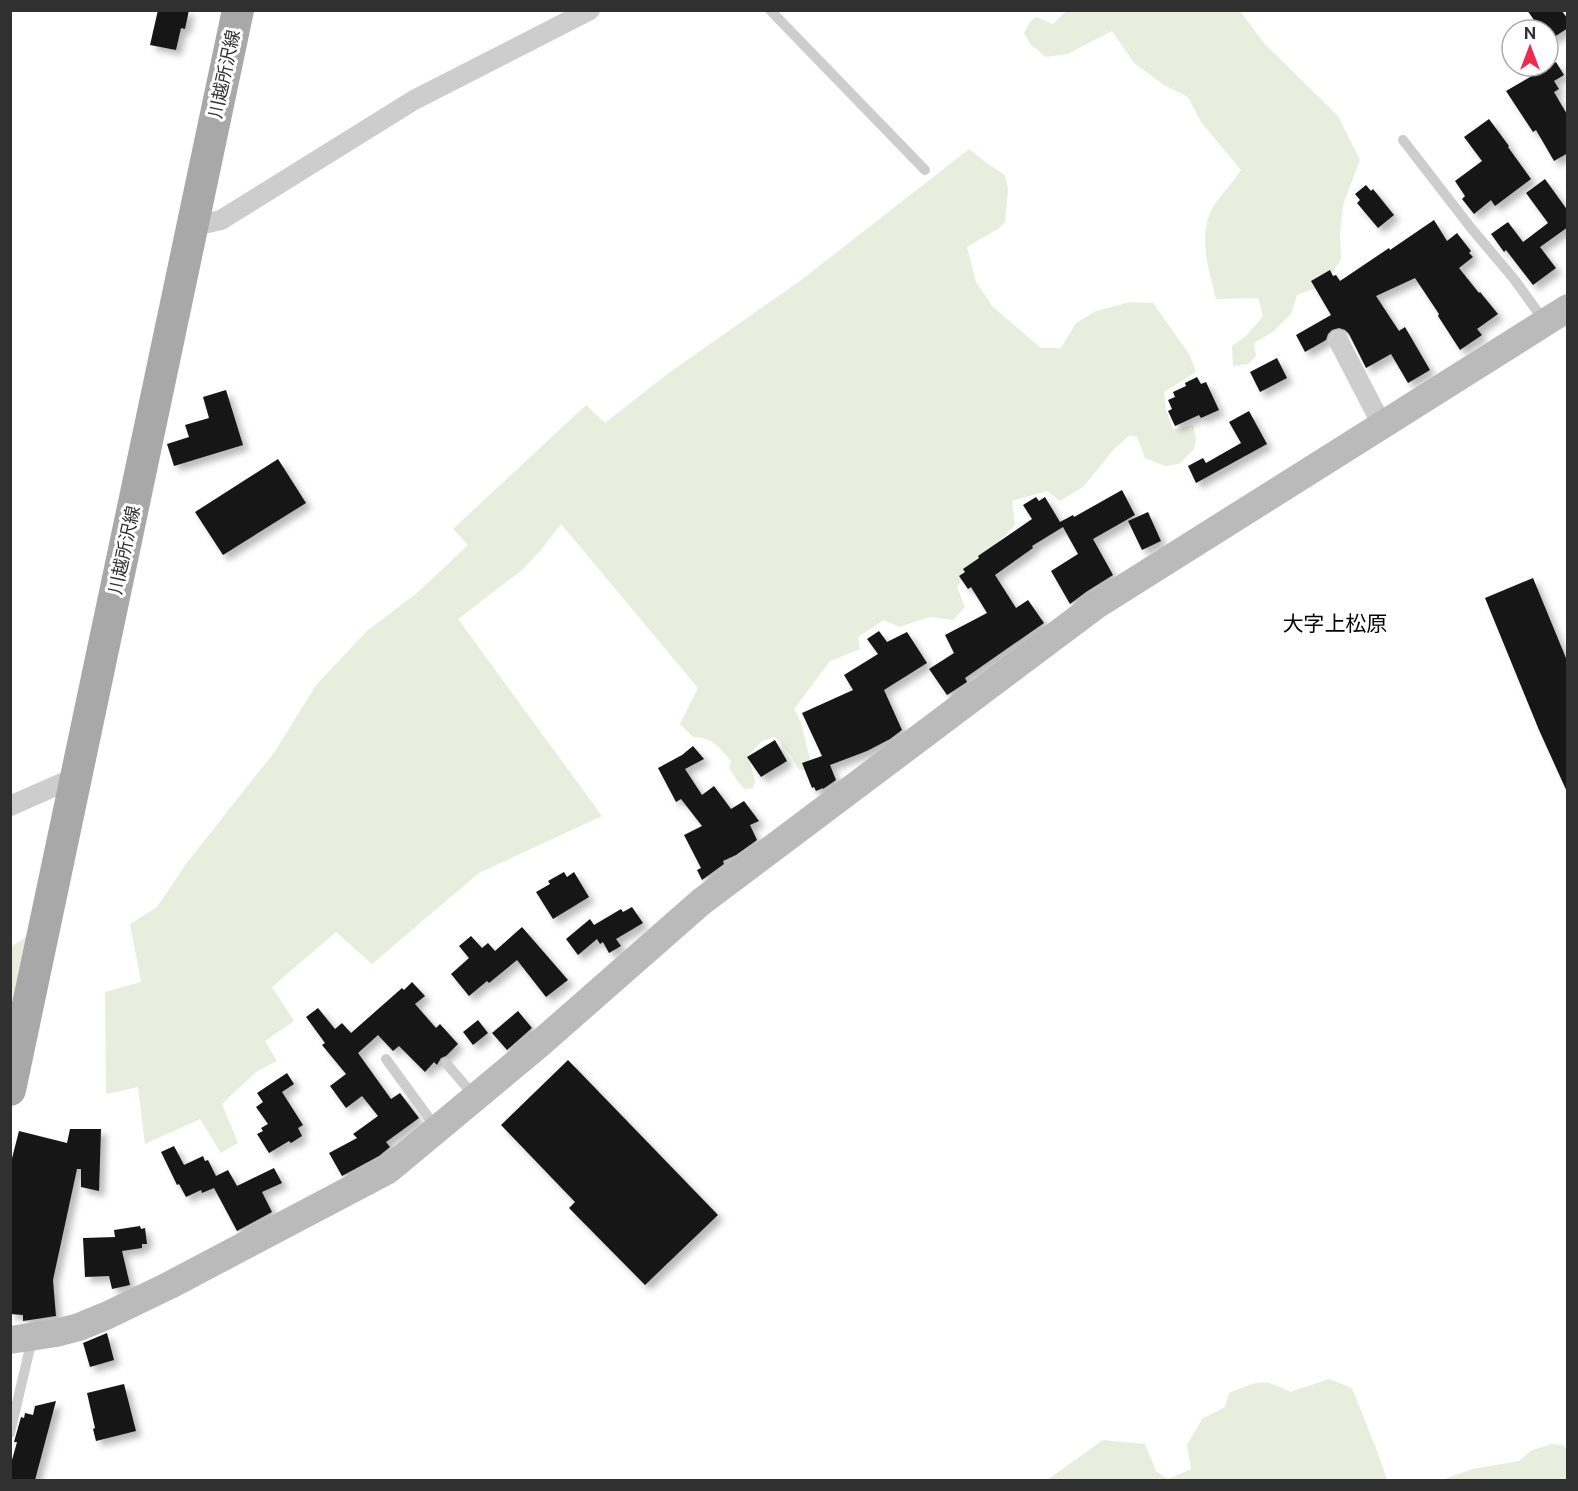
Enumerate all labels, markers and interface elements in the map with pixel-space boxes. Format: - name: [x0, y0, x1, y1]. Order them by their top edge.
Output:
- north arrow: [1500, 18, 1560, 78]
- text: N: [1524, 24, 1536, 43]
- street label: 川越所沢線: [204, 28, 244, 120]
- street label: 川越所沢線: [104, 504, 144, 596]
- district label: 大字上松原: [1283, 611, 1388, 636]

